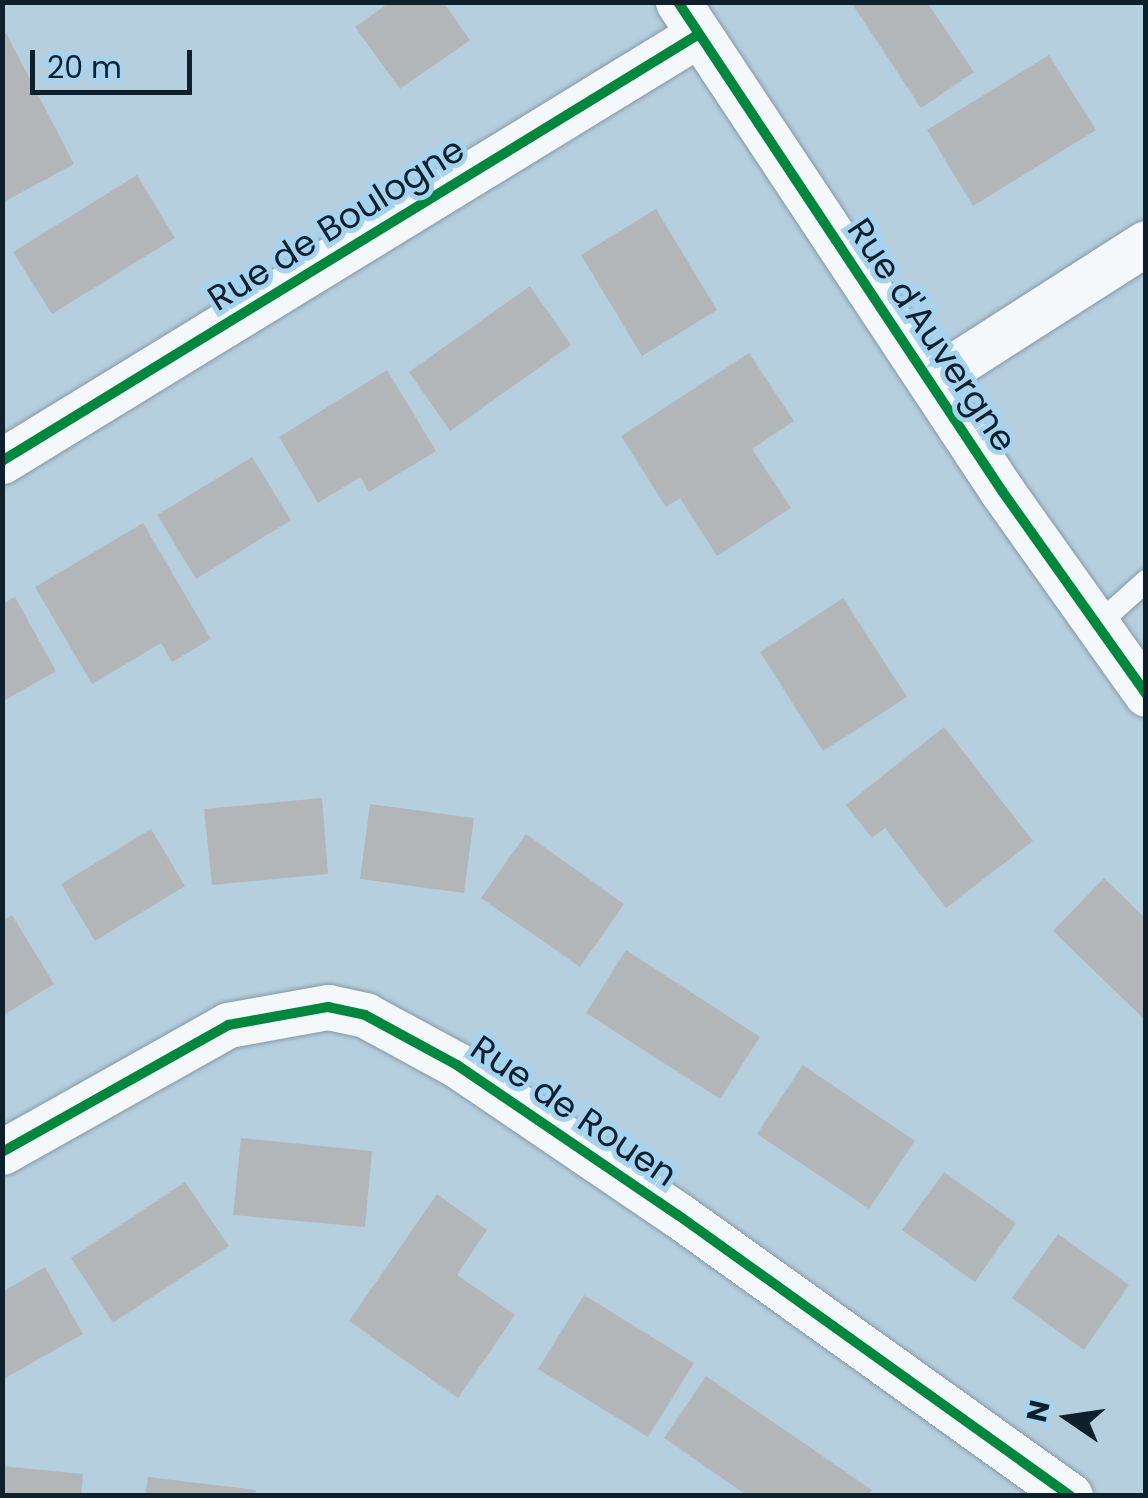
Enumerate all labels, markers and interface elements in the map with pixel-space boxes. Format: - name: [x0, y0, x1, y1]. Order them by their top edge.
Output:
- scale bar: [35, 30, 198, 92]
- text: 20 m: [47, 46, 122, 89]
- street label: Rue de Boulogne: [200, 128, 472, 320]
- street label: Rue d'Auvergne: [839, 210, 1025, 460]
- street label: Rue de Rouen: [463, 1027, 685, 1195]
- north arrow: [1018, 1368, 1118, 1468]
- text: N: [1017, 1396, 1060, 1426]

